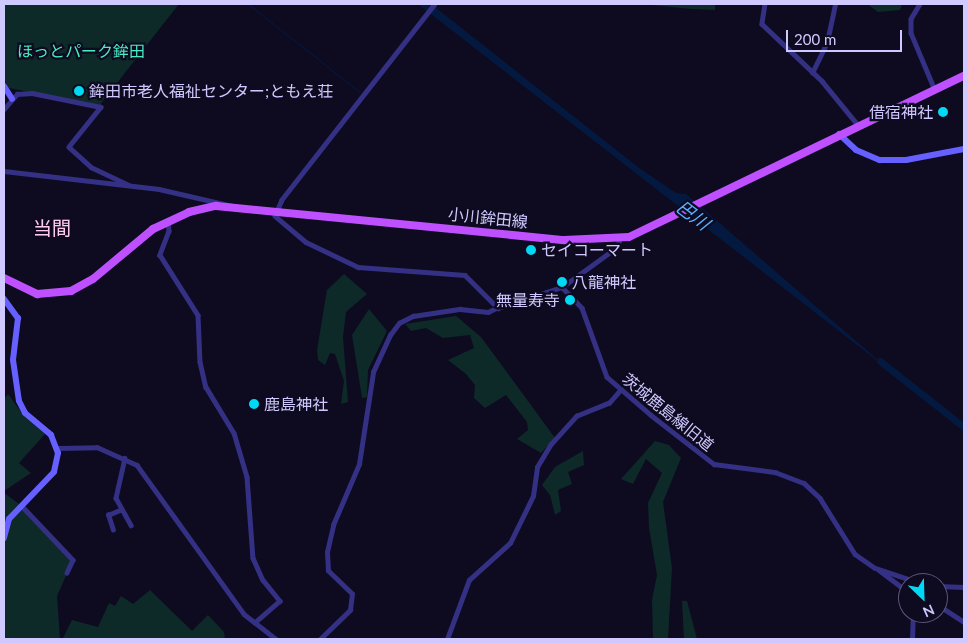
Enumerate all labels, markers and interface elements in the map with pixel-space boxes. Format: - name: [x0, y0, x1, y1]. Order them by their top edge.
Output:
- scale bar: [788, 20, 904, 52]
- text: 200 m: [794, 30, 836, 48]
- park label: ほっとパーク鉾田: [17, 41, 145, 61]
- place label: 鉾田市老人福祉センター;ともえ荘: [89, 81, 333, 101]
- marker: 鉾田市老人福祉センター;ともえ荘: [73, 85, 85, 97]
- place label: 借宿神社: [869, 102, 933, 122]
- marker: 借宿神社: [937, 106, 949, 118]
- water label: 巴川: [672, 196, 714, 234]
- street label: 小川鉾田線: [447, 204, 529, 232]
- district label: 当間: [33, 217, 71, 239]
- place label: セイコーマート: [541, 240, 653, 260]
- marker: セイコーマート: [525, 244, 537, 256]
- place label: 八龍神社: [572, 272, 636, 292]
- marker: 八龍神社: [556, 276, 568, 288]
- place label: 無量寿寺: [496, 290, 560, 310]
- marker: 無量寿寺: [564, 294, 576, 306]
- street label: 茨城鹿島線旧道: [618, 369, 718, 455]
- place label: 鹿島神社: [264, 394, 328, 414]
- marker: 鹿島神社: [248, 398, 260, 410]
- north arrow: [898, 573, 948, 623]
- text: N: [921, 601, 937, 621]

